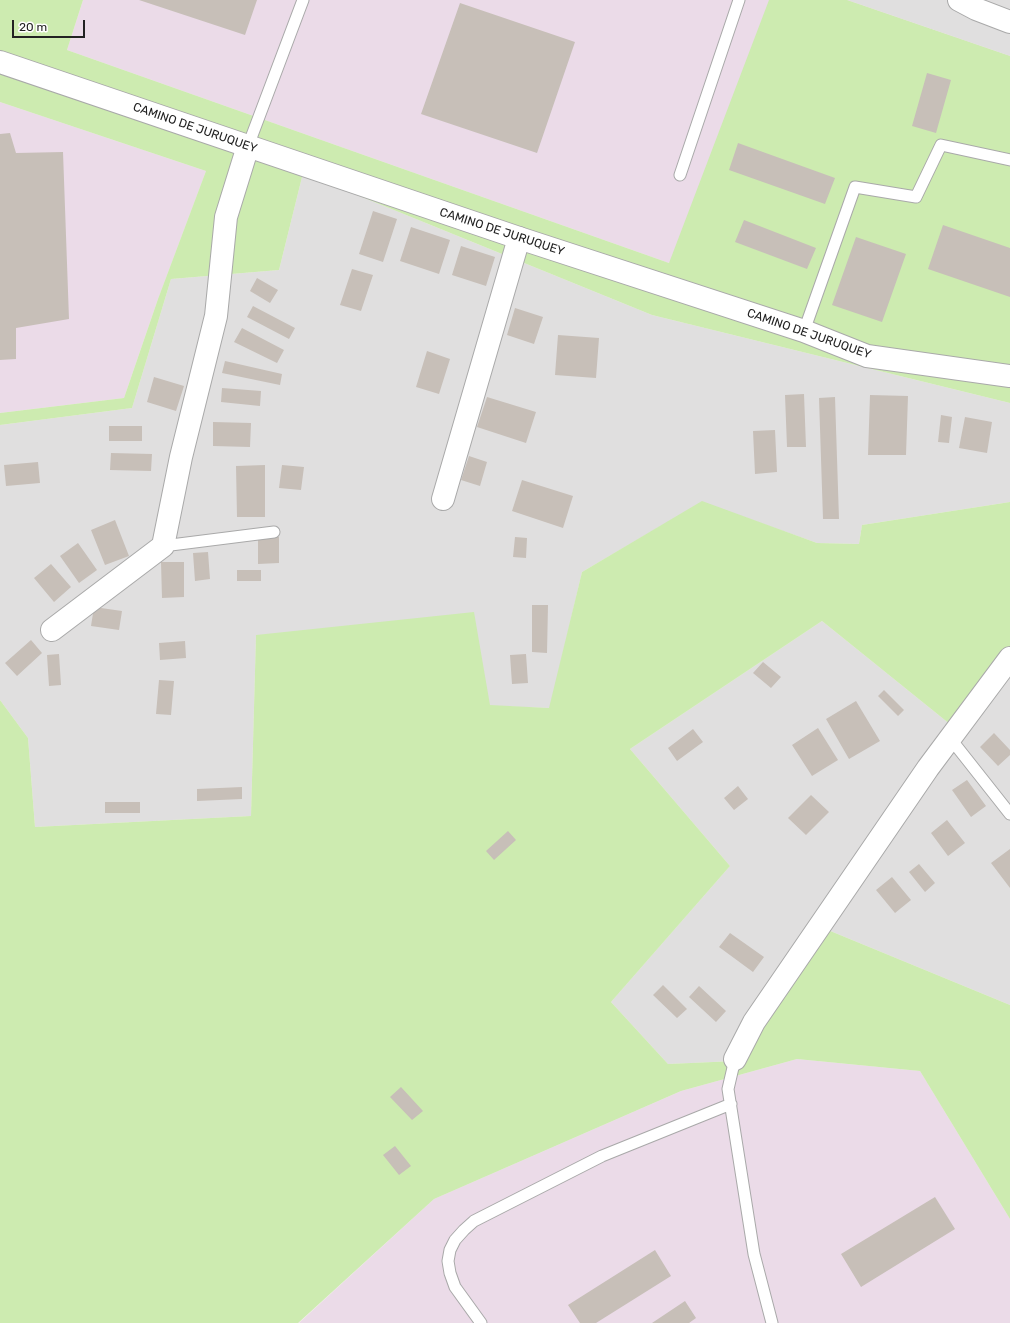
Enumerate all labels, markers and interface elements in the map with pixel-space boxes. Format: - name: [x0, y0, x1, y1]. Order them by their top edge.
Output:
- scale bar: [14, 12, 87, 38]
- text: 20 m: [19, 20, 47, 34]
- street label: CAMINO DE JURUQUEY: [131, 100, 259, 156]
- street label: CAMINO DE JURUQUEY: [438, 205, 566, 259]
- street label: CAMINO DE JURUQUEY: [745, 306, 873, 362]

